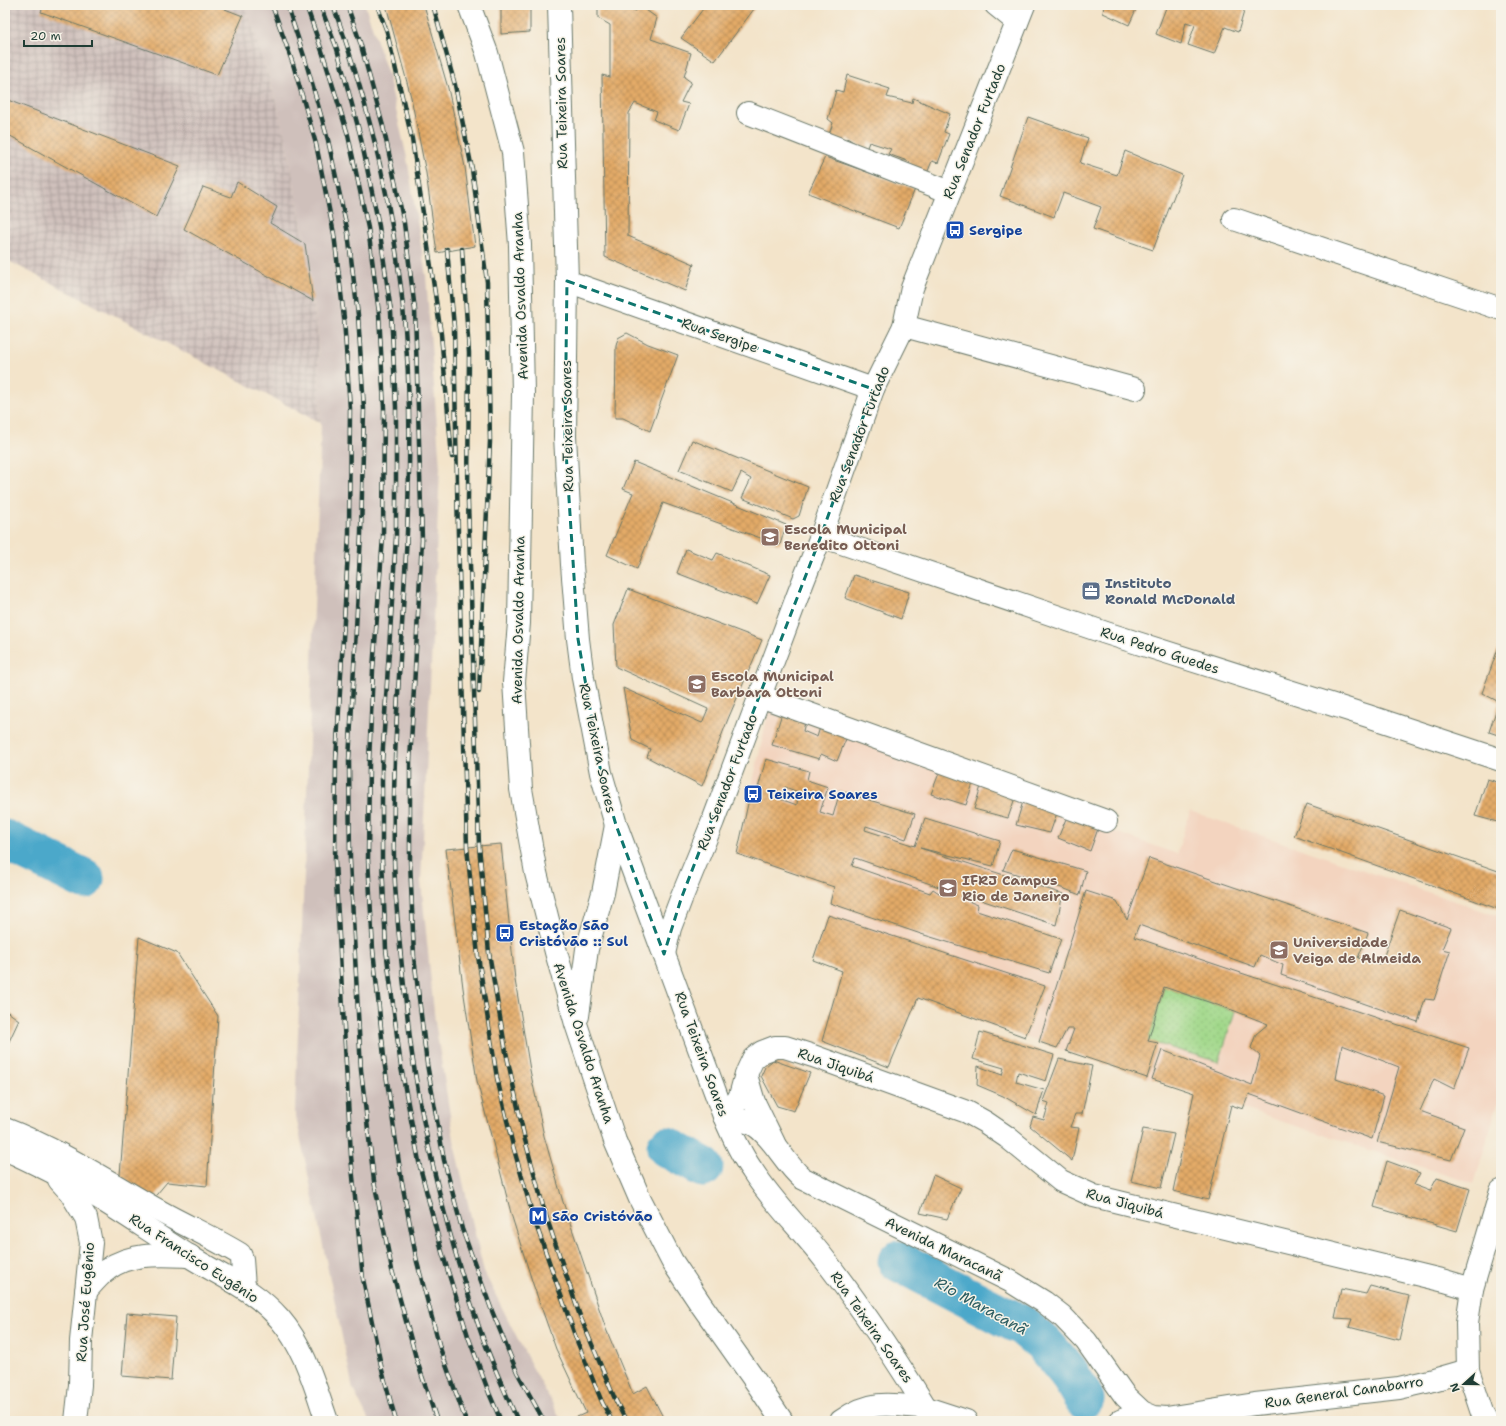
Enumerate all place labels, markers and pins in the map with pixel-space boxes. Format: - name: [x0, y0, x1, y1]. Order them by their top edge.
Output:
- bus stop icon: Sergipe: [944, 219, 966, 241]
- place label: Sergipe: [969, 221, 1023, 239]
- place label: Escola Municipal Benedito Ottoni: [784, 520, 907, 554]
- school or university icon: Escola Municipal Benedito Ottoni: [759, 526, 781, 548]
- place label: Instituto Ronald McDonald: [1105, 574, 1236, 608]
- office icon: Instituto Ronald McDonald: [1080, 580, 1102, 602]
- place label: Escola Municipal Barbara Ottoni: [711, 667, 834, 701]
- school or university icon: Escola Municipal Barbara Ottoni: [686, 673, 708, 695]
- bus stop icon: Teixeira Soares: [742, 783, 764, 805]
- place label: Teixeira Soares: [767, 785, 878, 803]
- place label: IFRJ Campus Rio de Janeiro: [962, 871, 1070, 905]
- school or university icon: IFRJ Campus Rio de Janeiro: [937, 877, 959, 899]
- place label: Estação São Cristóvão :: Sul: [519, 916, 628, 950]
- bus stop icon: Estação São Cristóvão :: Sul: [494, 922, 516, 944]
- place label: Universidade Veiga de Almeida: [1293, 933, 1421, 967]
- school or university icon: Universidade Veiga de Almeida: [1268, 939, 1290, 961]
- metro station icon: São Cristóvão: [527, 1205, 549, 1227]
- place label: São Cristóvão: [552, 1207, 653, 1225]

